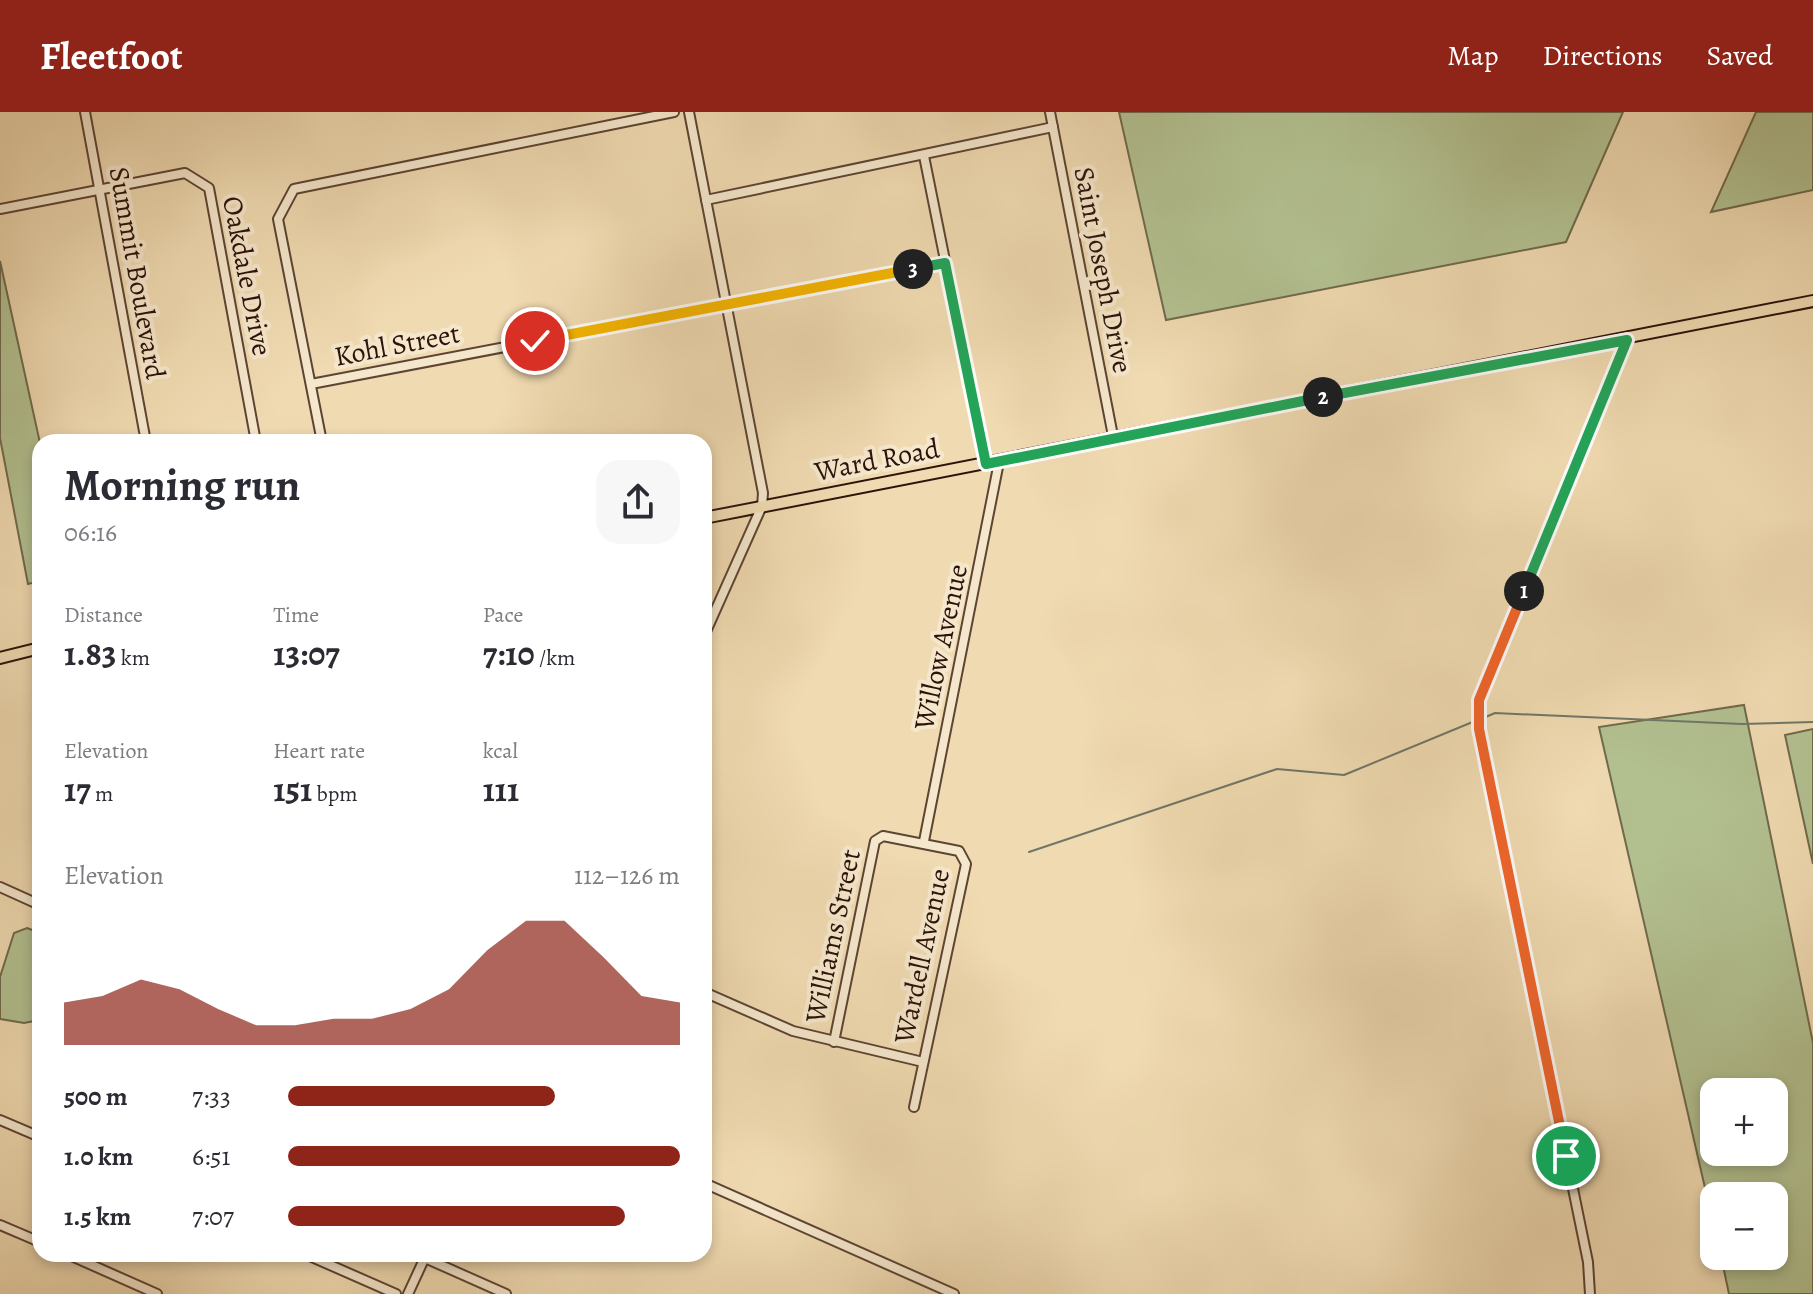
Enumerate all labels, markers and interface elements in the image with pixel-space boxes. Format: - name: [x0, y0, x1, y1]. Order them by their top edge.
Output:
- text: Fleetfoot: [40, 30, 183, 82]
- text: Map: [1447, 37, 1498, 75]
- text: Directions: [1542, 37, 1663, 75]
- text: Saved: [1707, 37, 1773, 75]
- street label: Summit Boulevard: [100, 164, 175, 383]
- street label: Saint Joseph Drive: [1064, 164, 1142, 376]
- street label: Oakdale Drive: [213, 193, 281, 359]
- pin: 3: [893, 249, 933, 289]
- text: 3: [908, 254, 918, 284]
- pin: [501, 307, 569, 375]
- street label: Kohl Street: [331, 314, 463, 376]
- icon: check: [513, 319, 557, 363]
- pin: 2: [1303, 377, 1343, 417]
- text: 2: [1318, 382, 1328, 412]
- street label: Ward Road: [810, 429, 944, 491]
- text: Morning run: [64, 455, 300, 515]
- button: share: [596, 460, 680, 544]
- text: 06:16: [64, 515, 117, 550]
- street label: Willow Avenue: [905, 561, 977, 734]
- pin: 1: [1504, 571, 1544, 611]
- text: 1: [1520, 576, 1528, 606]
- text: Distance: [64, 600, 143, 630]
- text: Time: [273, 600, 319, 630]
- text: Pace: [483, 600, 523, 630]
- text: 1.83: [64, 630, 116, 677]
- text: 13:07: [273, 630, 340, 677]
- text: 7:10: [483, 630, 535, 677]
- text: km: [116, 643, 150, 673]
- text: /km: [535, 643, 575, 673]
- text: Elevation: [64, 736, 148, 766]
- text: Heart rate: [273, 736, 365, 766]
- text: kcal: [483, 736, 518, 766]
- text: 17: [64, 766, 91, 813]
- text: 151: [273, 766, 312, 813]
- text: 111: [483, 766, 519, 813]
- text: m: [91, 779, 113, 809]
- text: bpm: [312, 779, 358, 809]
- street label: Williams Street: [796, 846, 870, 1027]
- text: Elevation: [64, 858, 164, 893]
- text: 112–126 m: [574, 858, 680, 893]
- street label: Wardell Avenue: [885, 865, 959, 1048]
- map controls: [1700, 1078, 1788, 1270]
- button: +: [1700, 1078, 1788, 1166]
- text: 500 m: [64, 1079, 128, 1114]
- text: 7:33: [192, 1079, 231, 1114]
- pin: [1532, 1122, 1600, 1190]
- icon: arrive: [1544, 1134, 1588, 1178]
- text: 1.0 km: [64, 1139, 133, 1174]
- text: 6:51: [192, 1139, 230, 1174]
- button: −: [1700, 1182, 1788, 1270]
- text: 1.5 km: [64, 1199, 131, 1234]
- text: 7:07: [192, 1199, 234, 1234]

